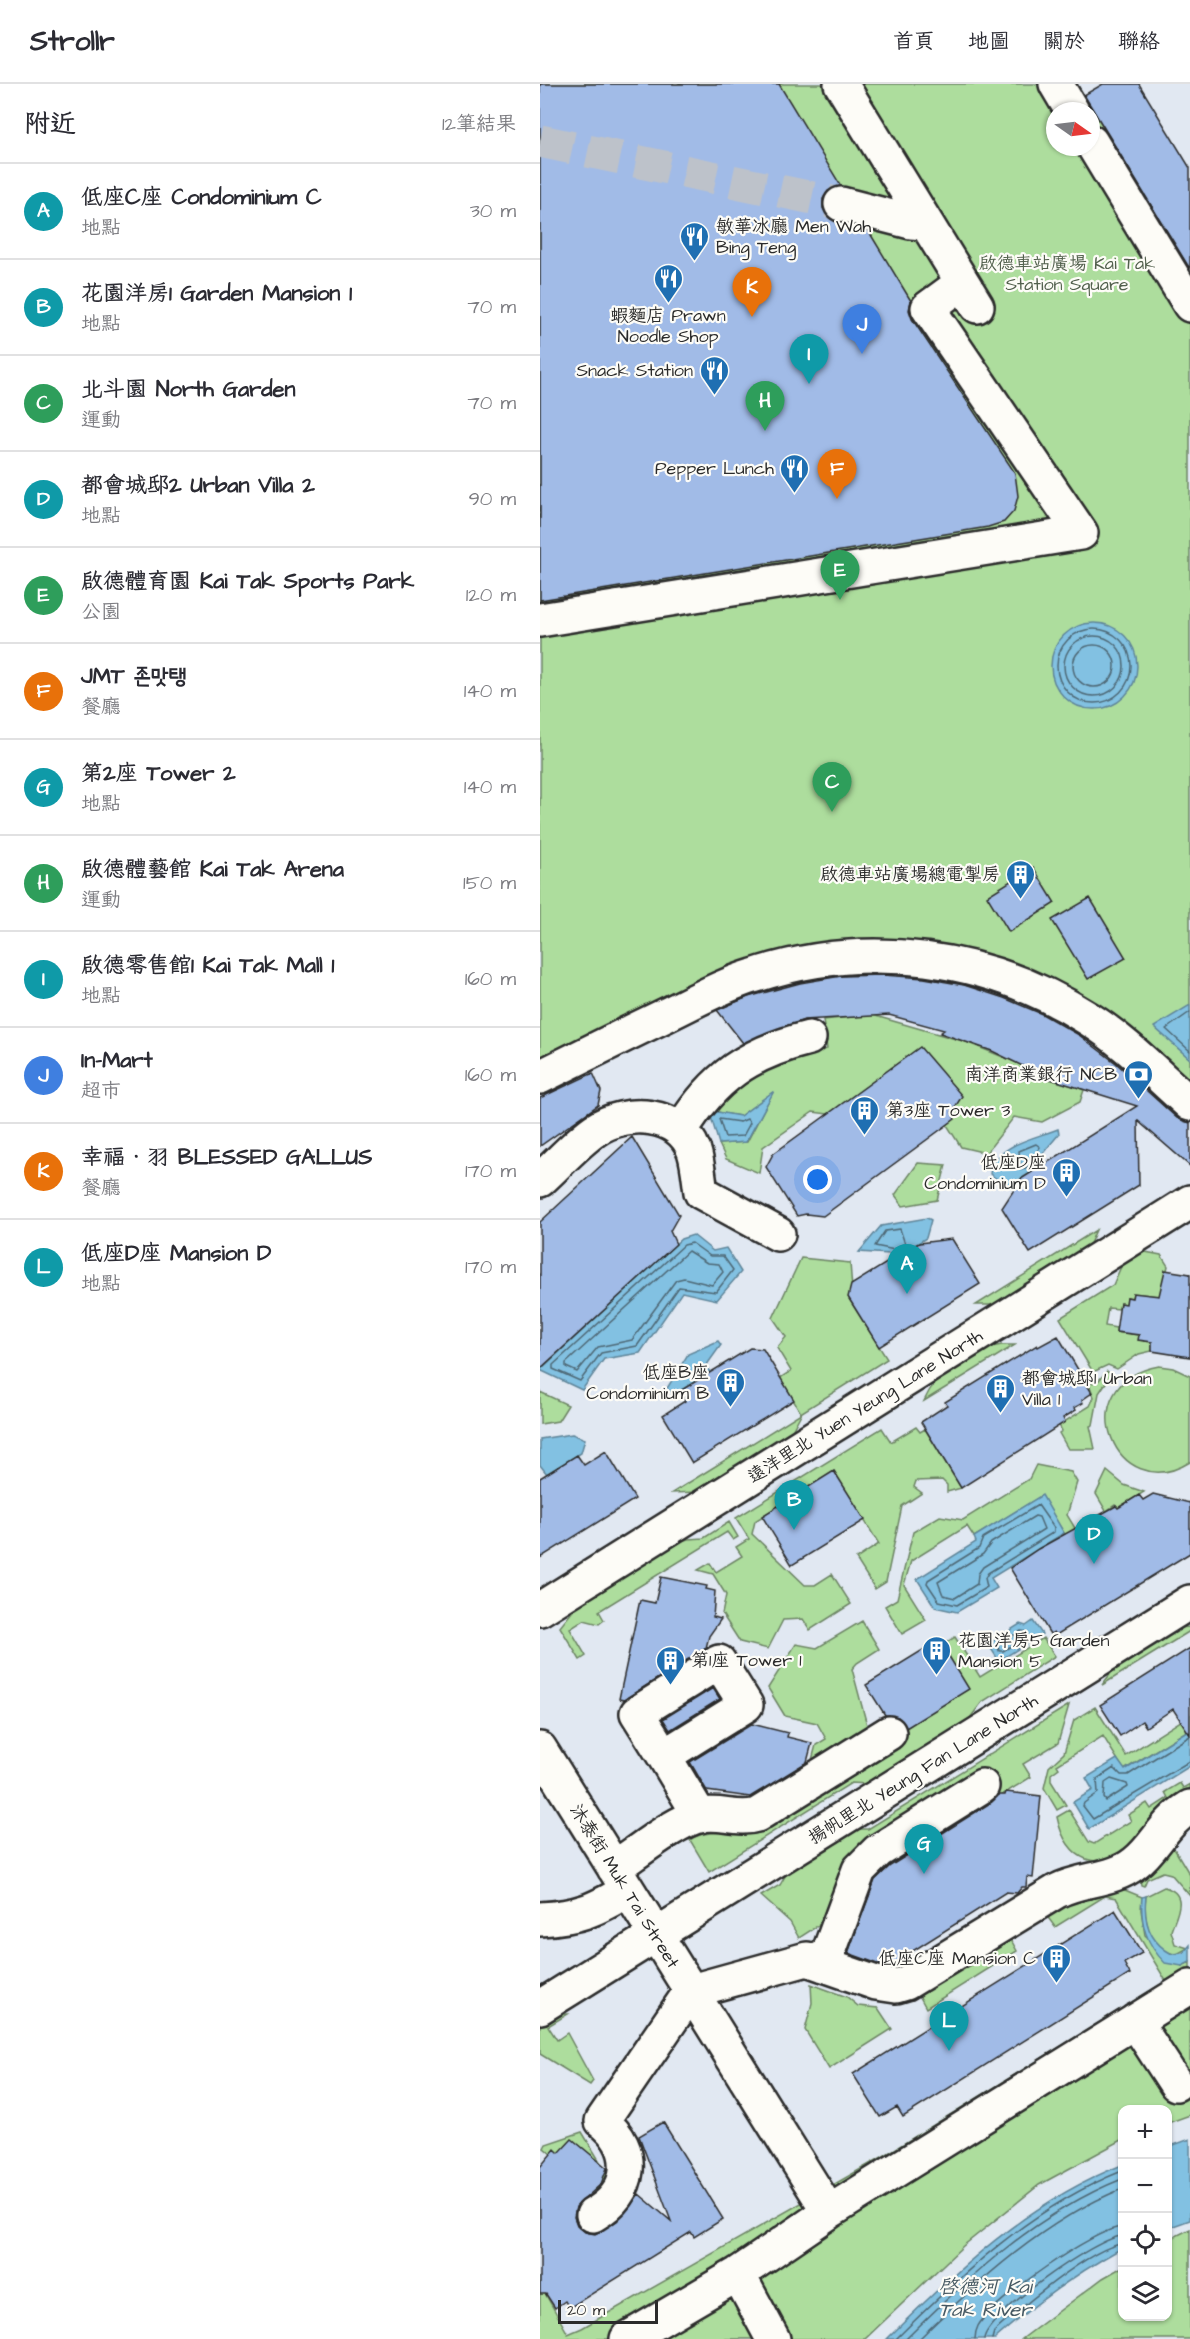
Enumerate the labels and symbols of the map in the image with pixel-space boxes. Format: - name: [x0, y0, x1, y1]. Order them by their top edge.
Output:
- north arrow: [1046, 102, 1100, 156]
- place label: 敏華冰廳 Men Wah Bing Teng: [716, 214, 871, 261]
- restaurant icon: 敏華冰廳 Men Wah Bing Teng: [679, 220, 711, 262]
- park label: 啟德車站廣場 Kai Tak Station Square: [979, 251, 1155, 297]
- restaurant icon: 蝦麵店 Prawn Noodle Shop: [652, 262, 684, 304]
- pin: K: [732, 268, 772, 317]
- place label: 蝦麵店 Prawn Noodle Shop: [610, 303, 726, 349]
- pin: J: [842, 304, 882, 354]
- pin: I: [790, 334, 828, 384]
- restaurant icon: Snack Station: [698, 354, 730, 396]
- place label: Snack Station: [576, 358, 693, 383]
- pin: H: [746, 382, 784, 431]
- pin: F: [818, 450, 856, 499]
- restaurant icon: Pepper Lunch: [779, 452, 811, 494]
- place label: Pepper Lunch: [655, 456, 774, 481]
- pin: E: [820, 550, 860, 600]
- pin: C: [812, 762, 852, 812]
- building icon: 啟德車站廣場總電掣房: [1005, 858, 1037, 900]
- place label: 啟德車站廣場總電掣房: [820, 862, 1000, 887]
- bank icon: 南洋商業銀行 NCB: [1122, 1058, 1154, 1100]
- place label: 南洋商業銀行 NCB: [965, 1062, 1117, 1087]
- building icon: 第3座 Tower 3: [849, 1094, 881, 1136]
- place label: 第3座 Tower 3: [886, 1098, 1010, 1123]
- place label: 低座D座 Condominium D: [924, 1150, 1046, 1196]
- building icon: 低座D座 Condominium D: [1051, 1156, 1083, 1198]
- your location: [803, 1165, 832, 1194]
- pin: A: [888, 1244, 926, 1294]
- street label: 遠洋里北 Yuen Yeung Lane North: [743, 1323, 988, 1490]
- place label: 低座B座 Condominium B: [586, 1360, 709, 1406]
- building icon: 低座B座 Condominium B: [714, 1366, 746, 1408]
- place label: 都會城邸1 Urban Villa 1: [1021, 1366, 1152, 1412]
- building icon: 都會城邸1 Urban Villa 1: [985, 1372, 1017, 1414]
- pin: B: [774, 1480, 814, 1530]
- pin: D: [1074, 1514, 1114, 1564]
- place label: 花園洋房5 Garden Mansion 5: [958, 1628, 1109, 1674]
- building icon: 花園洋房5 Garden Mansion 5: [921, 1634, 953, 1676]
- building icon: 第1座 Tower 1: [654, 1644, 686, 1686]
- place label: 第1座 Tower 1: [691, 1648, 802, 1673]
- street label: 揚帆里北 Yeung Fan Lane North: [804, 1688, 1043, 1851]
- street label: 沐泰街 Muk Tai Street: [564, 1799, 686, 1974]
- pin: G: [904, 1824, 944, 1874]
- building icon: 低座C座 Mansion C: [1041, 1942, 1073, 1984]
- place label: 低座C座 Mansion C: [878, 1946, 1036, 1971]
- pin: L: [930, 2002, 968, 2051]
- water label: 啓德河 Kai Tak River: [938, 2273, 1035, 2324]
- scale bar: [558, 2297, 658, 2324]

